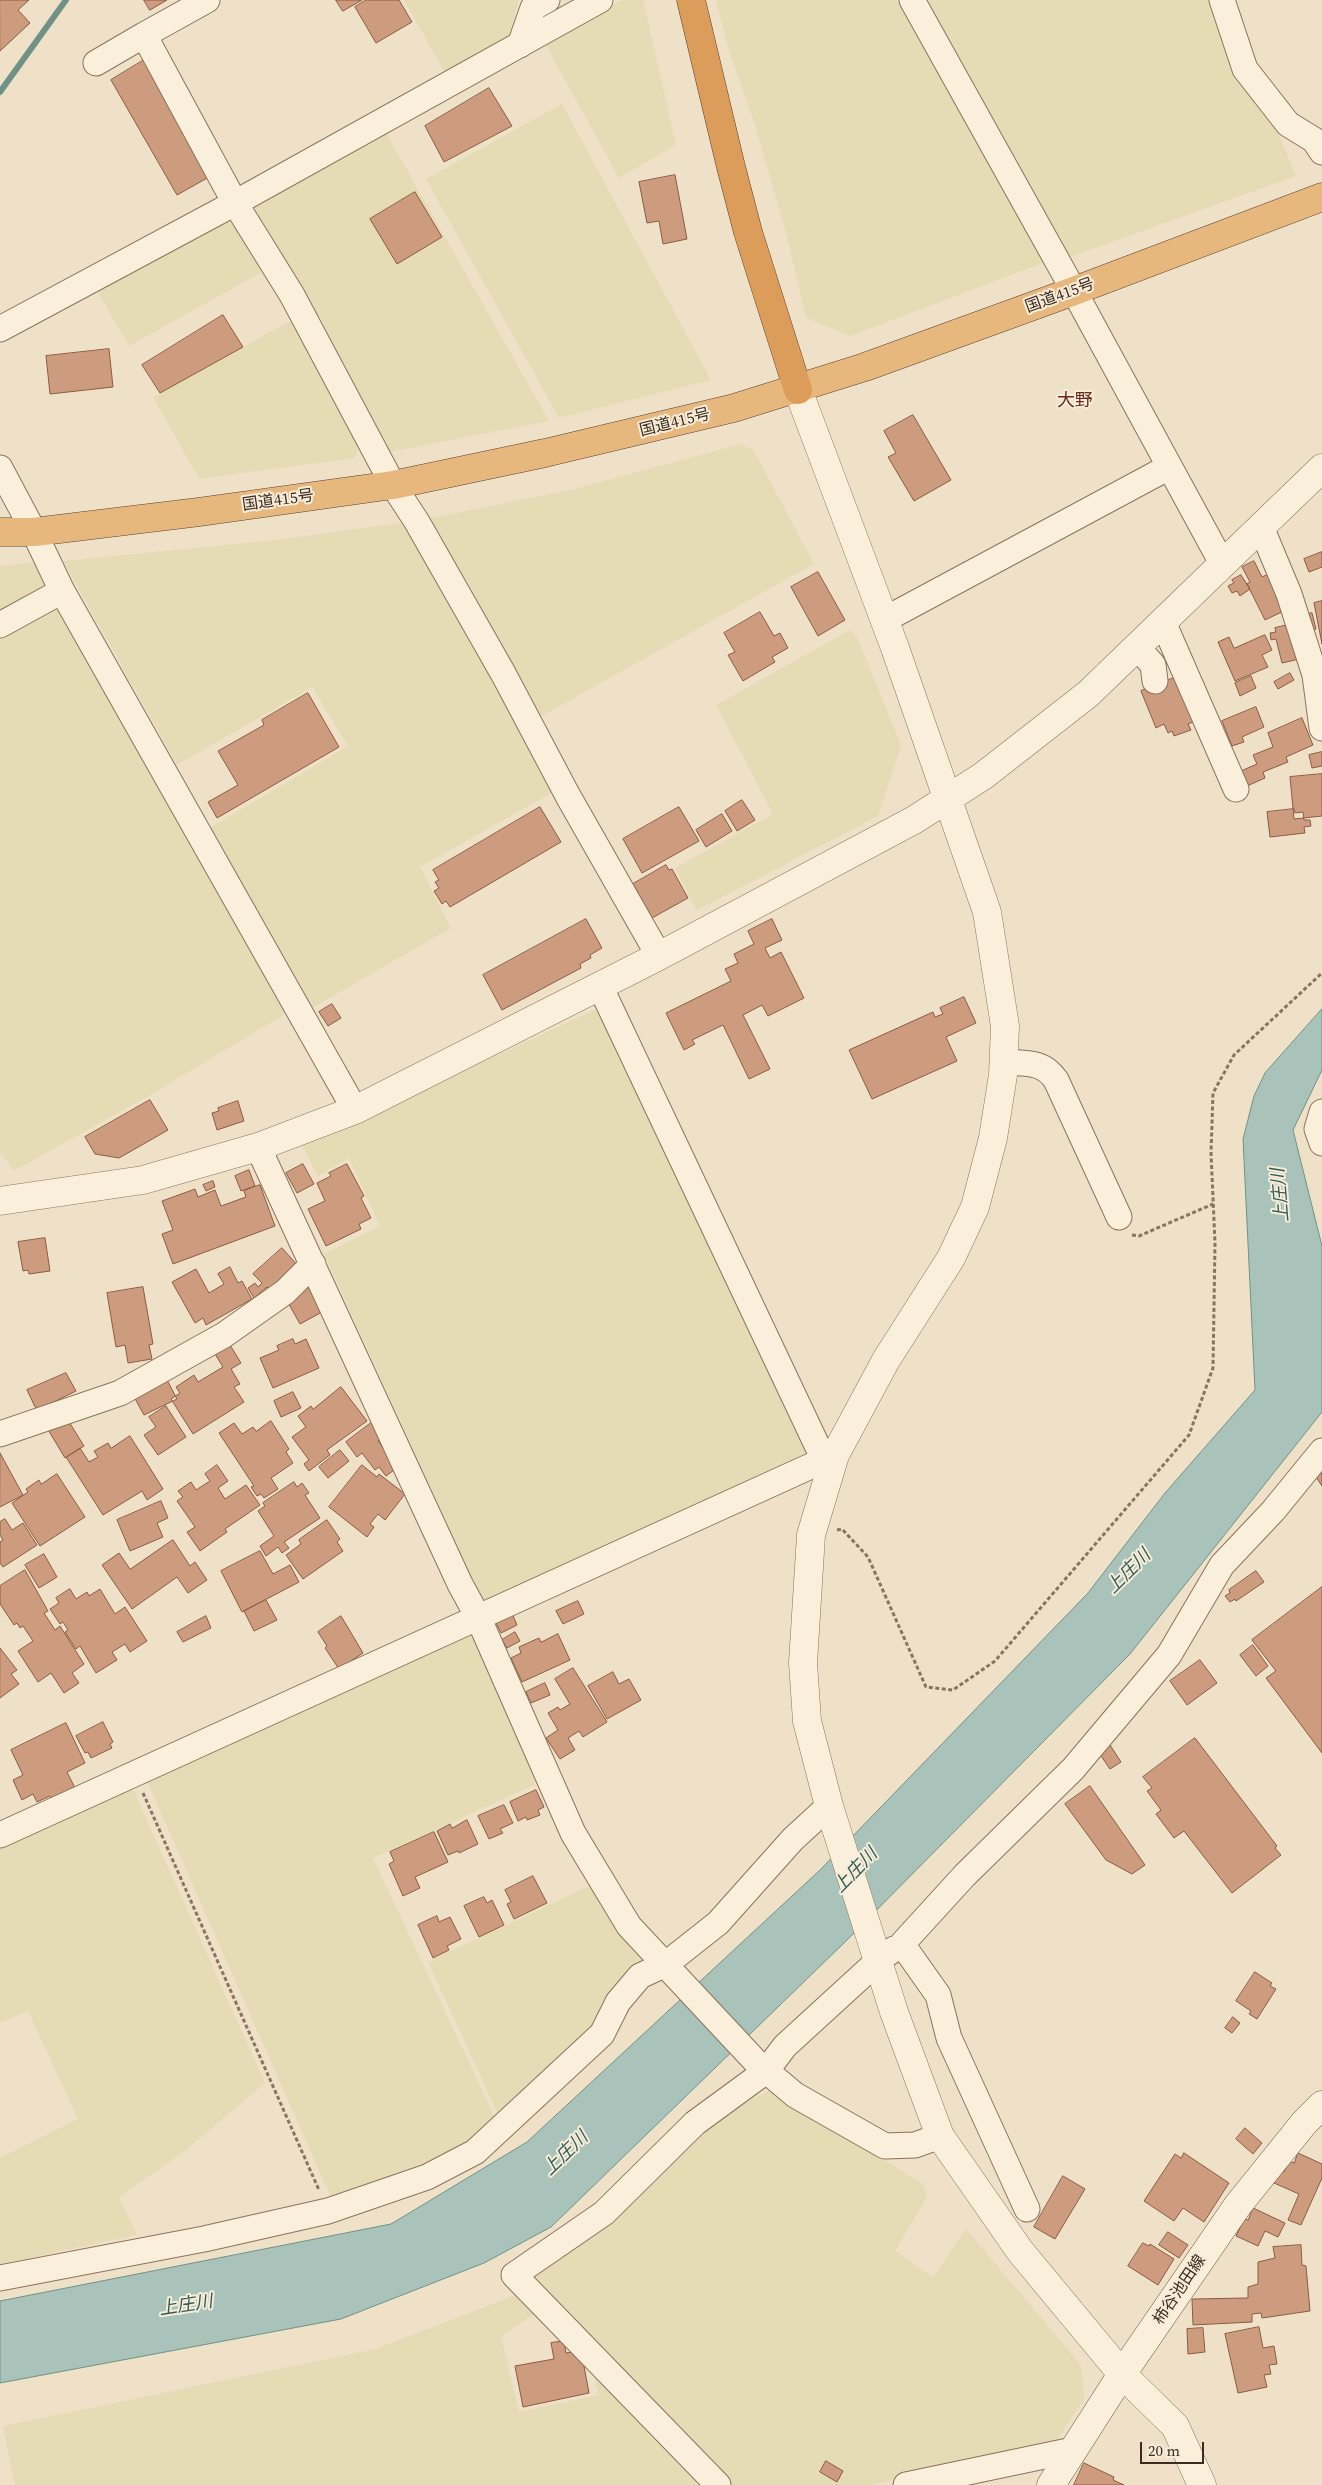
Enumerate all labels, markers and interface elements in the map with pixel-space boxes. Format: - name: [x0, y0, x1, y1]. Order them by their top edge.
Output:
- street label: 国道415号: [1023, 275, 1097, 317]
- district label: 大野: [1057, 390, 1093, 412]
- street label: 国道415号: [638, 405, 712, 441]
- street label: 国道415号: [241, 486, 315, 516]
- water label: 上庄川: [1268, 1167, 1294, 1223]
- water label: 上庄川: [1102, 1545, 1156, 1599]
- water label: 上庄川: [829, 1844, 883, 1898]
- water label: 上庄川: [539, 2127, 593, 2181]
- street label: 柿谷池田線: [1150, 2251, 1210, 2329]
- water label: 上庄川: [158, 2291, 214, 2321]
- scale bar: [1142, 2432, 1206, 2464]
- text: 20 m: [1148, 2440, 1180, 2461]

